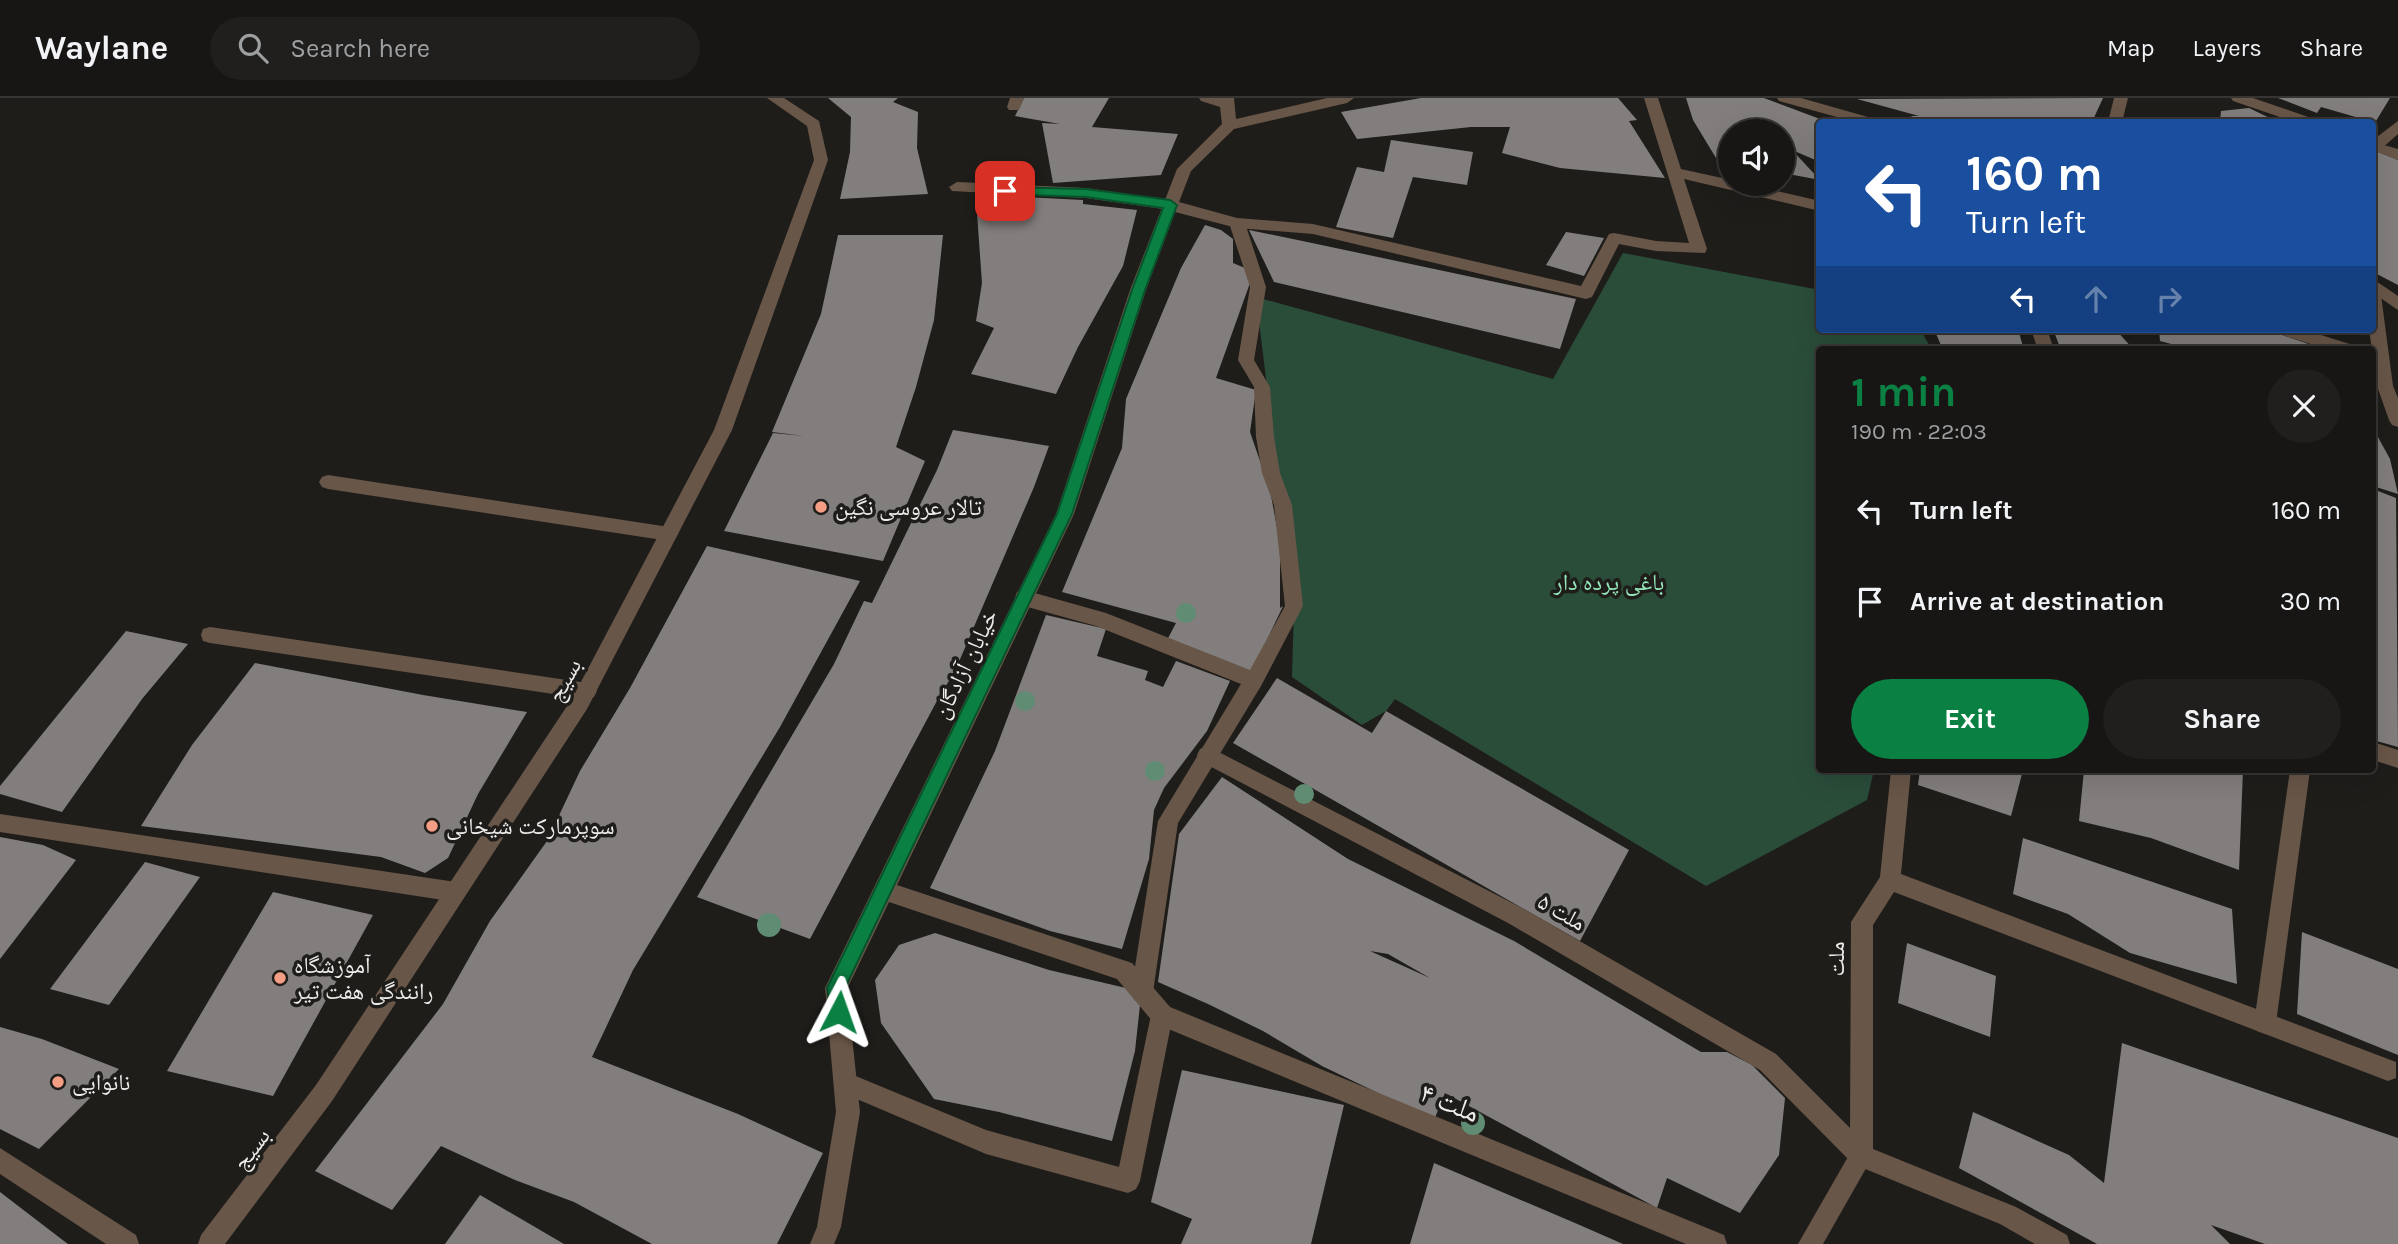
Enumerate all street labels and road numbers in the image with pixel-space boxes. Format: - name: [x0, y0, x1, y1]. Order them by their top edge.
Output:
- street label: خیابان آزادگان: [927, 605, 1003, 723]
- street label: بسیج: [542, 654, 588, 707]
- street label: ملت ۵: [1533, 888, 1590, 937]
- street label: ملت: [1823, 942, 1850, 976]
- street label: ملت ۴: [1415, 1076, 1485, 1129]
- street label: بسیج: [227, 1123, 277, 1176]

